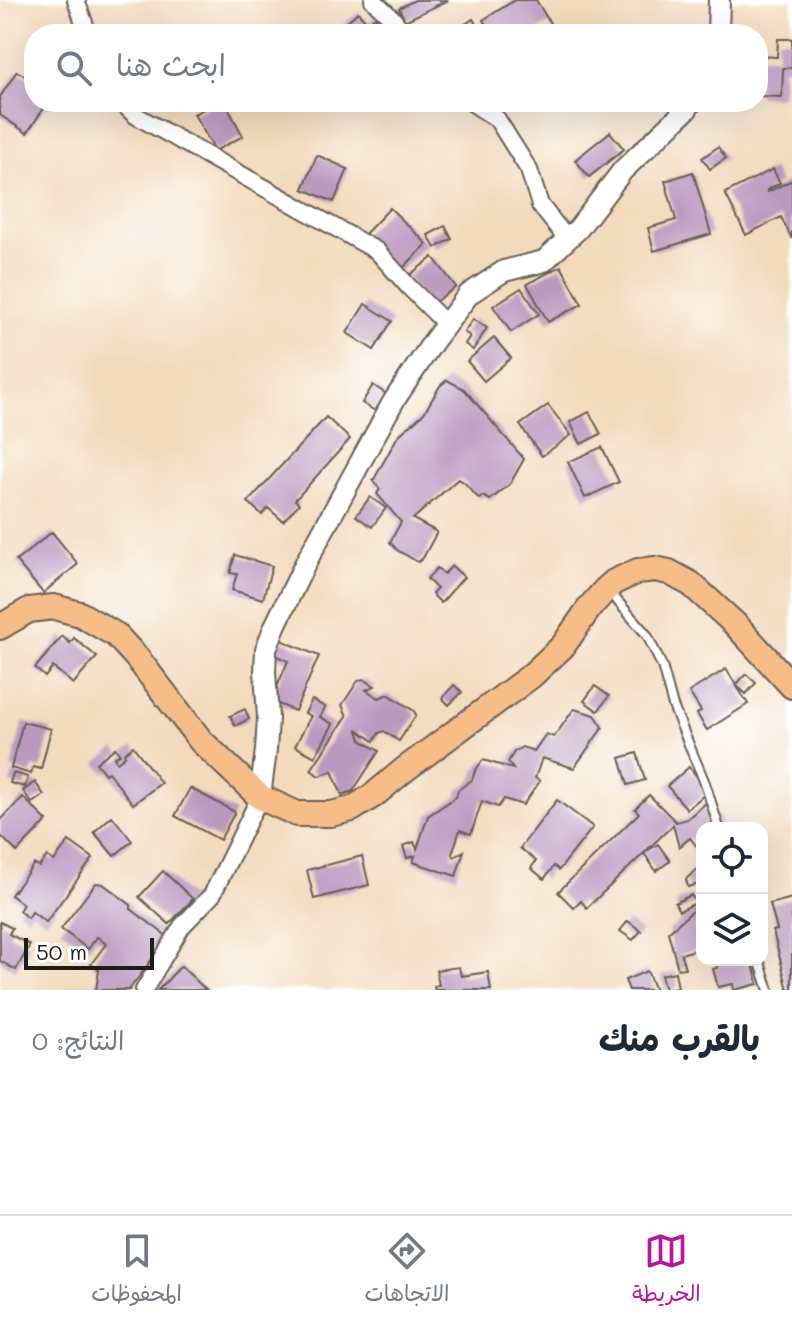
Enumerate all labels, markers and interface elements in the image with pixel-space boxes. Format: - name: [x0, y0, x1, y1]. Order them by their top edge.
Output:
- search box: [24, 24, 768, 112]
- text: ابحث هنا: [116, 44, 226, 84]
- icon: search: [52, 46, 96, 90]
- map controls: [696, 822, 768, 966]
- button: locate: [696, 822, 768, 894]
- button: layers: [696, 894, 768, 966]
- scale bar: [24, 934, 154, 970]
- text: 50 m: [36, 937, 87, 966]
- text: بالقرب منك: [599, 1015, 760, 1060]
- text: النتائج: 0: [32, 1023, 124, 1057]
- tab: المحفوظات: [91, 1229, 182, 1313]
- tab: الاتجاهات: [365, 1229, 449, 1313]
- tab: الخريطة: [632, 1229, 701, 1313]

